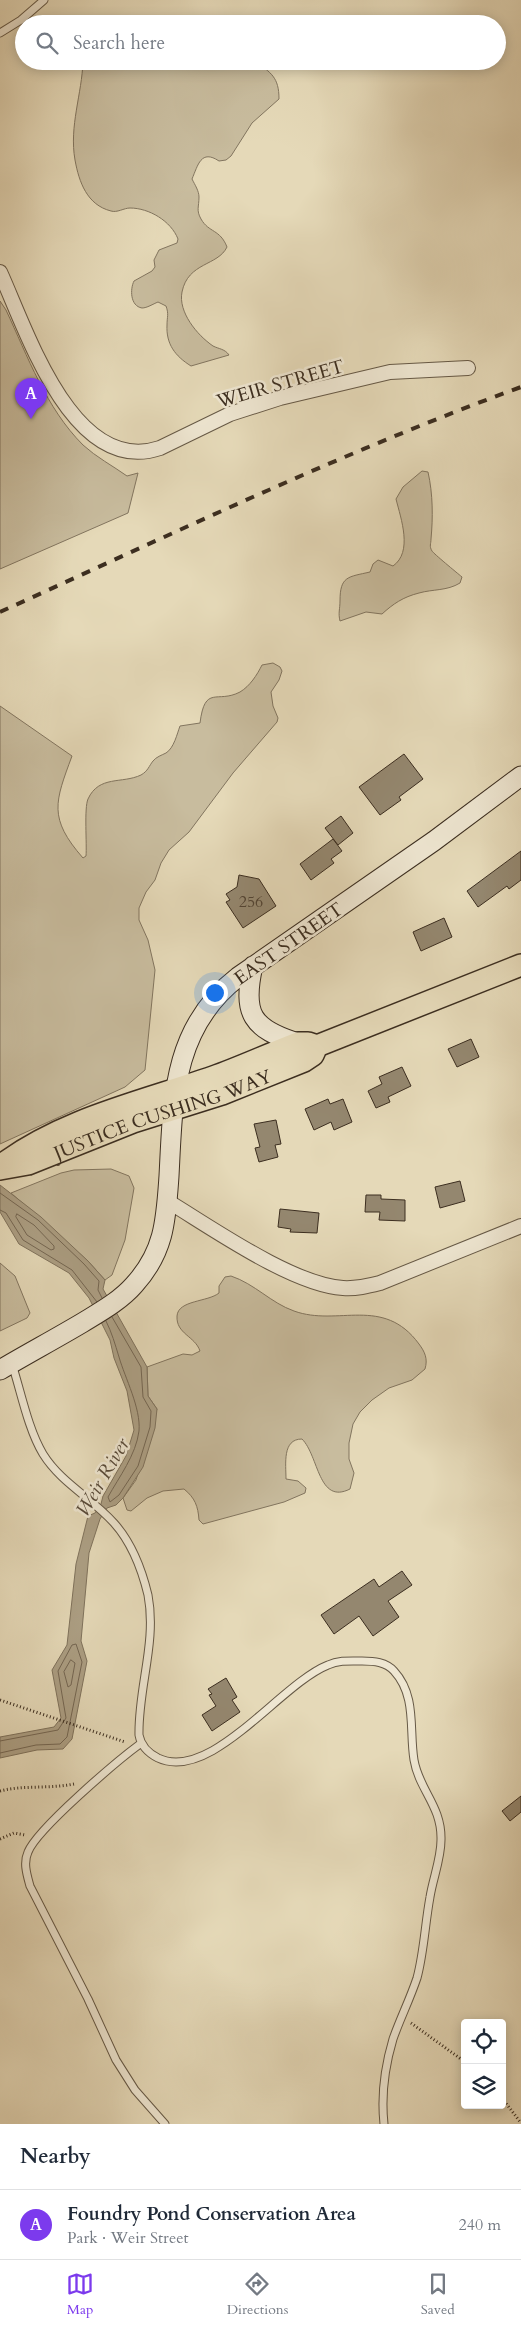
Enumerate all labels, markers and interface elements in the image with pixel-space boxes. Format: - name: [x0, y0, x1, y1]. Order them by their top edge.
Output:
- search box: [15, 15, 506, 70]
- icon: search: [33, 29, 61, 57]
- text: Search here: [73, 30, 165, 56]
- street label: WEIR STREET: [213, 353, 347, 415]
- pin: A: [15, 378, 47, 419]
- house number: 256: [239, 891, 263, 913]
- street label: EAST STREET: [229, 896, 348, 991]
- your location: [202, 980, 228, 1006]
- street label: JUSTICE CUSHING WAY: [47, 1063, 277, 1168]
- water label: Weir River: [69, 1432, 136, 1521]
- map controls: [461, 2019, 506, 2109]
- button: locate: [461, 2019, 506, 2064]
- button: layers: [461, 2064, 506, 2109]
- text: Nearby: [20, 2142, 91, 2171]
- text: Foundry Pond Conservation Area: [67, 2201, 356, 2227]
- text: A: [30, 2214, 42, 2236]
- text: 240 m: [459, 2214, 501, 2236]
- text: Park · Weir Street: [67, 2227, 189, 2249]
- tab: Map: [66, 2270, 94, 2319]
- tab: Directions: [227, 2270, 288, 2319]
- tab: Saved: [421, 2270, 455, 2319]

